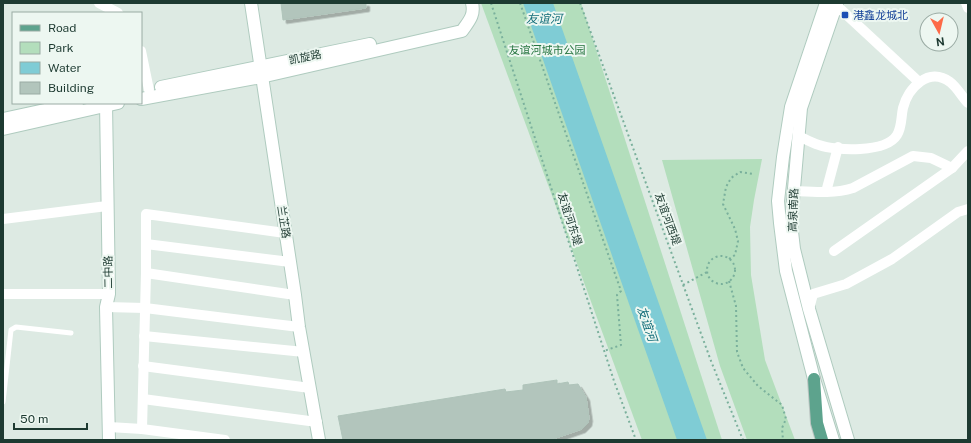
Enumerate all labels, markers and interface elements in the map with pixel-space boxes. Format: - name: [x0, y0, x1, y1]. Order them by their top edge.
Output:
- place label: 港鑫龙城北: [853, 9, 908, 21]
- marker: 港鑫龙城北: [840, 10, 850, 20]
- legend: [12, 12, 142, 104]
- water label: 友谊河: [526, 12, 564, 26]
- north arrow: [919, 12, 959, 52]
- text: Road: [48, 21, 76, 35]
- text: N: [935, 35, 945, 48]
- text: Park: [48, 41, 74, 55]
- park label: 友谊河城市公园: [509, 44, 586, 56]
- street label: 凯旋路: [288, 48, 322, 66]
- text: Water: [48, 61, 82, 75]
- text: Building: [48, 81, 94, 95]
- street label: 高泉南路: [786, 188, 800, 232]
- street label: 友谊河东堤: [556, 191, 584, 247]
- street label: 友谊河西堤: [653, 191, 683, 247]
- street label: 兰芷路: [275, 205, 293, 239]
- street label: 二中路: [102, 255, 114, 289]
- water label: 友谊河: [635, 305, 660, 345]
- scale bar: [14, 405, 87, 431]
- text: 50 m: [20, 412, 48, 426]

